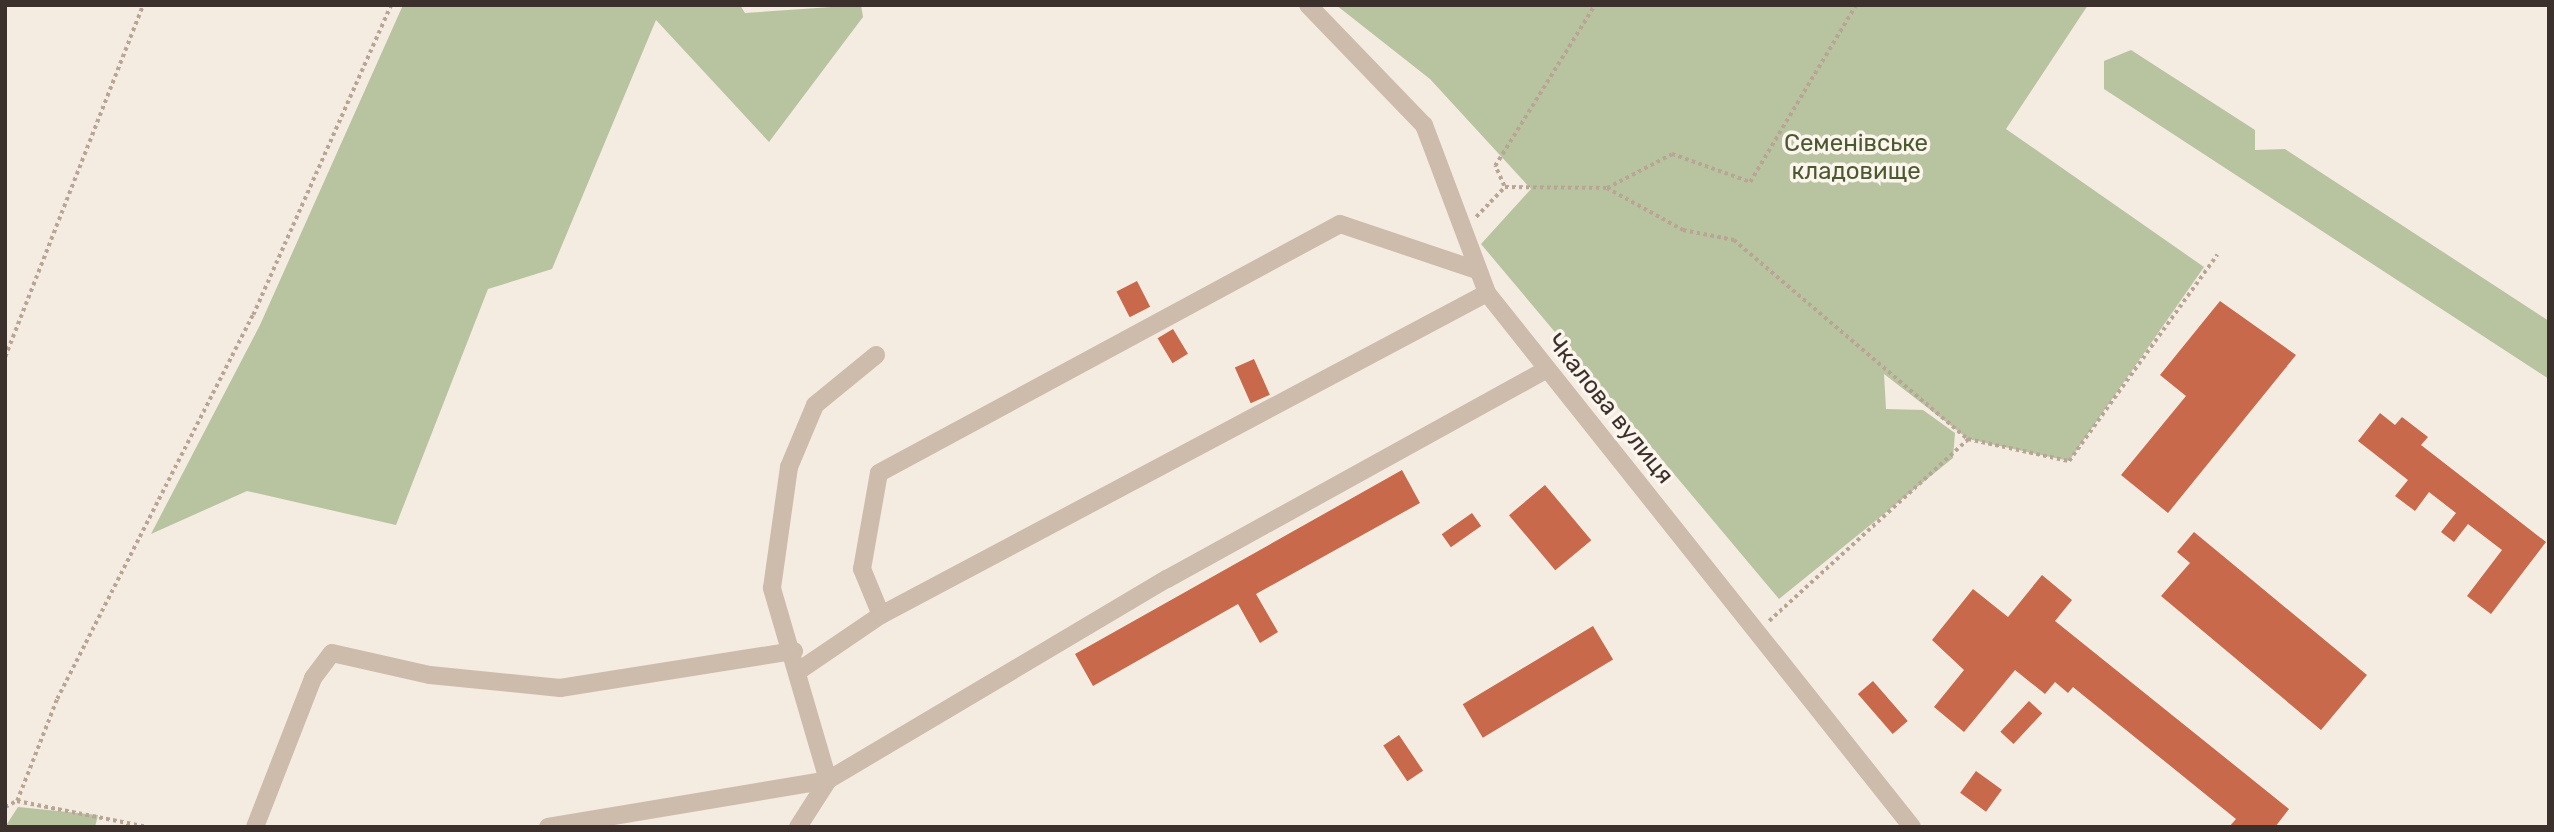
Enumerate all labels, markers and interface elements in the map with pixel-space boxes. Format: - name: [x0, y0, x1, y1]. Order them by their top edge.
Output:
- park label: Семенівське кладовище: [1784, 130, 1928, 186]
- street label: Чкалова вулиця: [1541, 328, 1679, 490]

